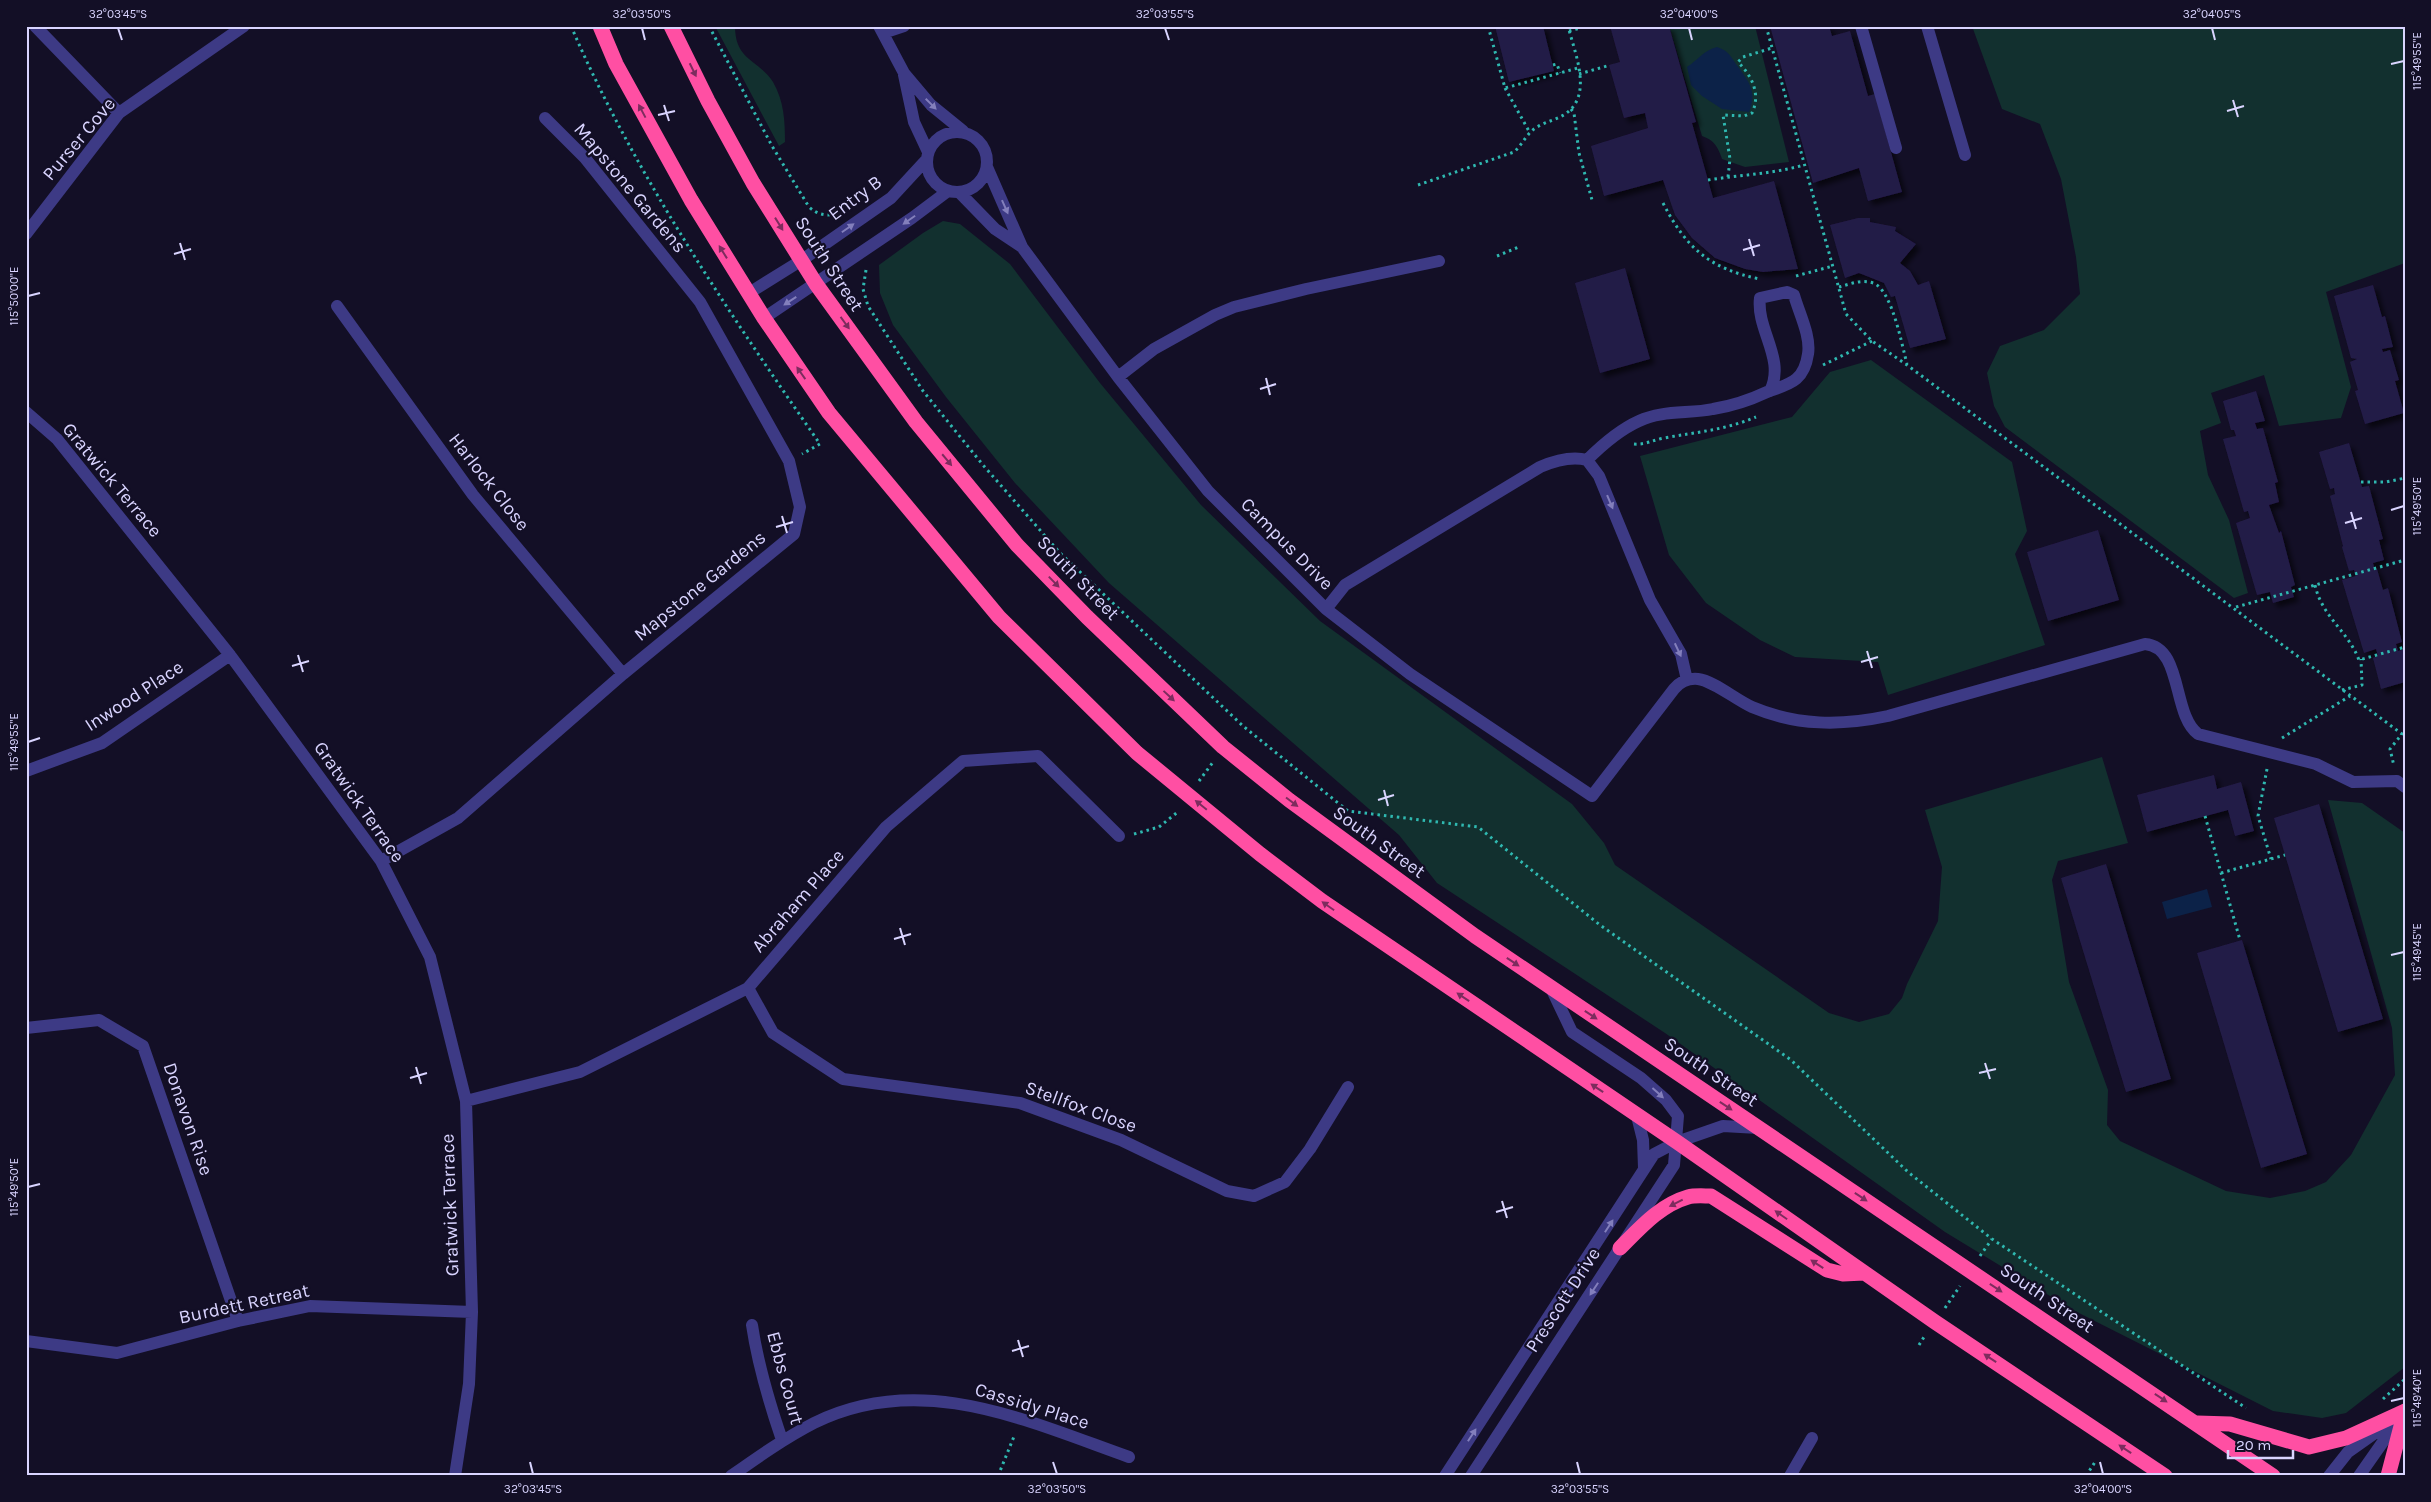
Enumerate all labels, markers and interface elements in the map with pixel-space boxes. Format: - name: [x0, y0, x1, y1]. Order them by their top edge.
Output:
- text: 32°03'45"S: [89, 7, 147, 21]
- text: 32°03'50"S: [613, 7, 671, 21]
- text: 32°03'55"S: [1136, 7, 1194, 21]
- text: 32°04'00"S: [1660, 7, 1718, 21]
- text: 32°04'05"S: [2183, 7, 2241, 21]
- text: 115°49'55"E: [2410, 32, 2424, 90]
- one-way arrow: [689, 63, 697, 77]
- street label: Purser Cove: [38, 93, 120, 185]
- one-way arrow: [925, 98, 937, 110]
- one-way arrow: [638, 104, 646, 118]
- street label: Mapstone Gardens: [569, 119, 691, 257]
- street label: Entry B: [824, 171, 886, 225]
- one-way arrow: [1001, 200, 1009, 214]
- street label: South Street: [790, 212, 868, 316]
- one-way arrow: [902, 215, 916, 225]
- one-way arrow: [774, 218, 784, 231]
- one-way arrow: [841, 223, 855, 233]
- one-way arrow: [719, 245, 728, 258]
- text: 115°50'00"E: [7, 267, 21, 325]
- one-way arrow: [783, 296, 797, 306]
- one-way arrow: [839, 316, 850, 329]
- one-way arrow: [796, 366, 806, 379]
- street label: Gratwick Terrace: [58, 418, 166, 542]
- street label: Harlock Close: [444, 429, 534, 535]
- one-way arrow: [941, 453, 953, 465]
- text: 115°49'50"E: [2410, 477, 2424, 535]
- street label: Campus Drive: [1236, 493, 1338, 595]
- one-way arrow: [1607, 495, 1615, 509]
- street label: Mapstone Gardens: [630, 526, 770, 646]
- street label: South Street: [1032, 531, 1124, 625]
- one-way arrow: [1048, 576, 1060, 588]
- one-way arrow: [1674, 643, 1682, 657]
- street label: Inwood Place: [81, 656, 187, 736]
- one-way arrow: [1163, 690, 1175, 702]
- text: 115°49'55"E: [7, 713, 21, 771]
- street label: Gratwick Terrace: [309, 737, 409, 867]
- one-way arrow: [1285, 797, 1298, 808]
- one-way arrow: [1194, 800, 1207, 811]
- street label: South Street: [1329, 801, 1429, 883]
- street label: Abraham Place: [747, 845, 849, 957]
- one-way arrow: [1321, 901, 1335, 910]
- text: 115°49'45"E: [2410, 923, 2424, 981]
- one-way arrow: [1506, 957, 1520, 967]
- one-way arrow: [1456, 992, 1470, 1002]
- one-way arrow: [1585, 1010, 1598, 1020]
- street label: South Street: [1660, 1033, 1762, 1111]
- street label: Donavon Rise: [158, 1060, 218, 1178]
- street label: Stellfox Close: [1022, 1077, 1140, 1137]
- one-way arrow: [1590, 1083, 1604, 1093]
- one-way arrow: [1651, 1087, 1663, 1099]
- one-way arrow: [1719, 1101, 1733, 1111]
- street label: Gratwick Terrace: [437, 1133, 463, 1277]
- text: 115°49'50"E: [7, 1158, 21, 1216]
- one-way arrow: [1854, 1192, 1868, 1202]
- one-way arrow: [1669, 1199, 1683, 1207]
- one-way arrow: [1774, 1210, 1788, 1220]
- one-way arrow: [1604, 1219, 1613, 1232]
- street label: Prescott Drive: [1521, 1243, 1605, 1357]
- street label: South Street: [1996, 1259, 2098, 1337]
- one-way arrow: [1811, 1260, 1824, 1269]
- street label: Burdett Retreat: [177, 1279, 311, 1329]
- one-way arrow: [1589, 1282, 1598, 1295]
- one-way arrow: [1989, 1283, 2003, 1292]
- street label: Ebbs Court: [762, 1329, 808, 1427]
- one-way arrow: [1983, 1353, 1996, 1363]
- text: 115°49'40"E: [2410, 1369, 2424, 1427]
- street label: Cassidy Place: [972, 1378, 1092, 1434]
- one-way arrow: [2154, 1393, 2168, 1403]
- scale bar: [2228, 1427, 2294, 1459]
- one-way arrow: [1467, 1428, 1477, 1442]
- text: 20 m: [2236, 1436, 2271, 1454]
- one-way arrow: [2118, 1444, 2131, 1453]
- text: 32°03'45"S: [504, 1482, 562, 1496]
- text: 32°03'50"S: [1028, 1482, 1086, 1496]
- text: 32°03'55"S: [1551, 1482, 1609, 1496]
- text: 32°04'00"S: [2074, 1482, 2132, 1496]

